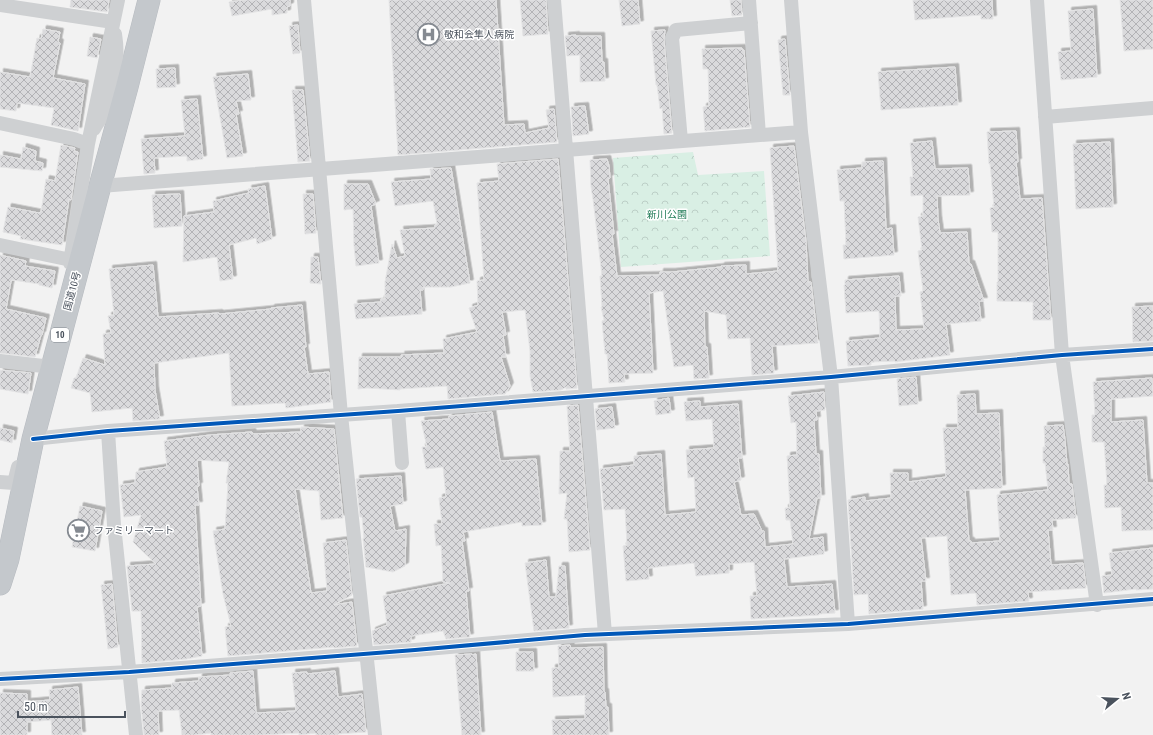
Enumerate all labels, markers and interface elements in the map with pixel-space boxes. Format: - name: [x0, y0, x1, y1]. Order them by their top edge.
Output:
- hospital icon: 敬和会隼人病院: [415, 21, 441, 47]
- place label: 敬和会隼人病院: [444, 29, 514, 40]
- park label: 新川公園: [647, 209, 687, 220]
- street label: 国道10号: [62, 270, 82, 312]
- road number: 10: [51, 328, 69, 342]
- supermarket icon: ファミリーマート: [65, 517, 91, 543]
- place label: ファミリーマート: [94, 525, 174, 536]
- north arrow: [1097, 679, 1137, 719]
- text: N: [1119, 691, 1133, 702]
- scale bar: [18, 693, 125, 719]
- text: 50 m: [24, 700, 48, 714]

